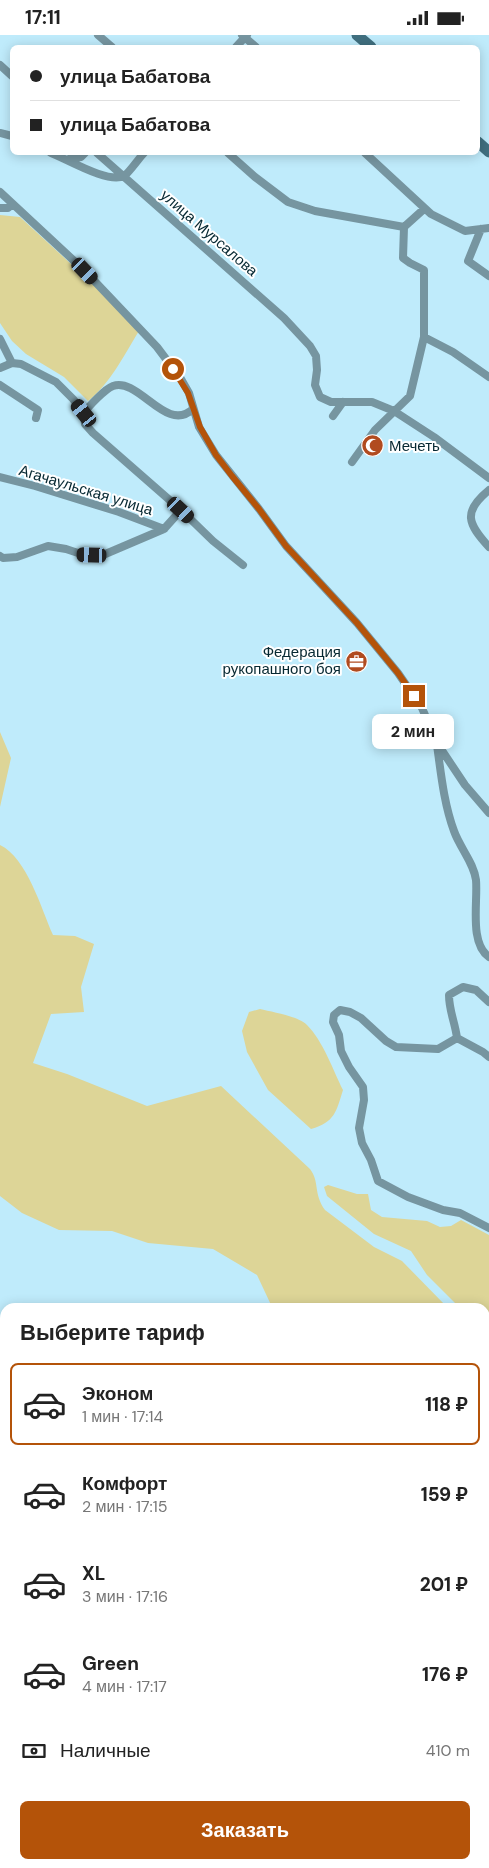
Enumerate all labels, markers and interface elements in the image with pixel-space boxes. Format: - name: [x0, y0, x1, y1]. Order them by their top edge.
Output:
- text: 17:11: [25, 5, 61, 30]
- text: улица Бабатова: [60, 64, 210, 89]
- text: улица Бабатова: [60, 112, 210, 137]
- street label: улица Мурсалова: [156, 185, 262, 281]
- car: [69, 255, 100, 287]
- route start: [162, 358, 184, 380]
- car: [68, 397, 99, 429]
- mosque icon: Мечеть: [361, 434, 385, 458]
- place label: Мечеть: [389, 436, 440, 456]
- street label: Агачаульская улица: [17, 460, 156, 520]
- car: [164, 494, 197, 526]
- car: [76, 547, 107, 563]
- place label: Федерация рукопашного боя: [223, 642, 341, 679]
- office icon: Федерация рукопашного боя: [345, 649, 369, 673]
- route end: [403, 685, 425, 707]
- callout: 2 мин: [373, 713, 455, 749]
- text: 2 мин: [391, 721, 435, 742]
- text: Выберите тариф: [20, 1318, 205, 1347]
- text: Эконом: [82, 1381, 153, 1406]
- icon: car: [22, 1382, 67, 1427]
- text: 118 ₽: [425, 1392, 468, 1417]
- text: 1 мин · 17:14: [82, 1406, 163, 1427]
- text: Комфорт: [82, 1471, 167, 1496]
- icon: car: [22, 1472, 67, 1517]
- text: 159 ₽: [421, 1482, 468, 1507]
- text: 2 мин · 17:15: [82, 1496, 167, 1517]
- text: XL: [82, 1561, 105, 1586]
- icon: car: [22, 1562, 67, 1607]
- text: 201 ₽: [420, 1572, 468, 1597]
- text: 3 мин · 17:16: [82, 1586, 168, 1607]
- text: Green: [82, 1651, 139, 1676]
- icon: car: [22, 1652, 67, 1697]
- text: 176 ₽: [422, 1662, 468, 1687]
- text: 4 мин · 17:17: [82, 1676, 167, 1697]
- icon: cash: [20, 1737, 48, 1765]
- text: Наличные: [60, 1738, 151, 1763]
- text: 410 m: [426, 1740, 470, 1761]
- button: Заказать: [20, 1801, 470, 1859]

